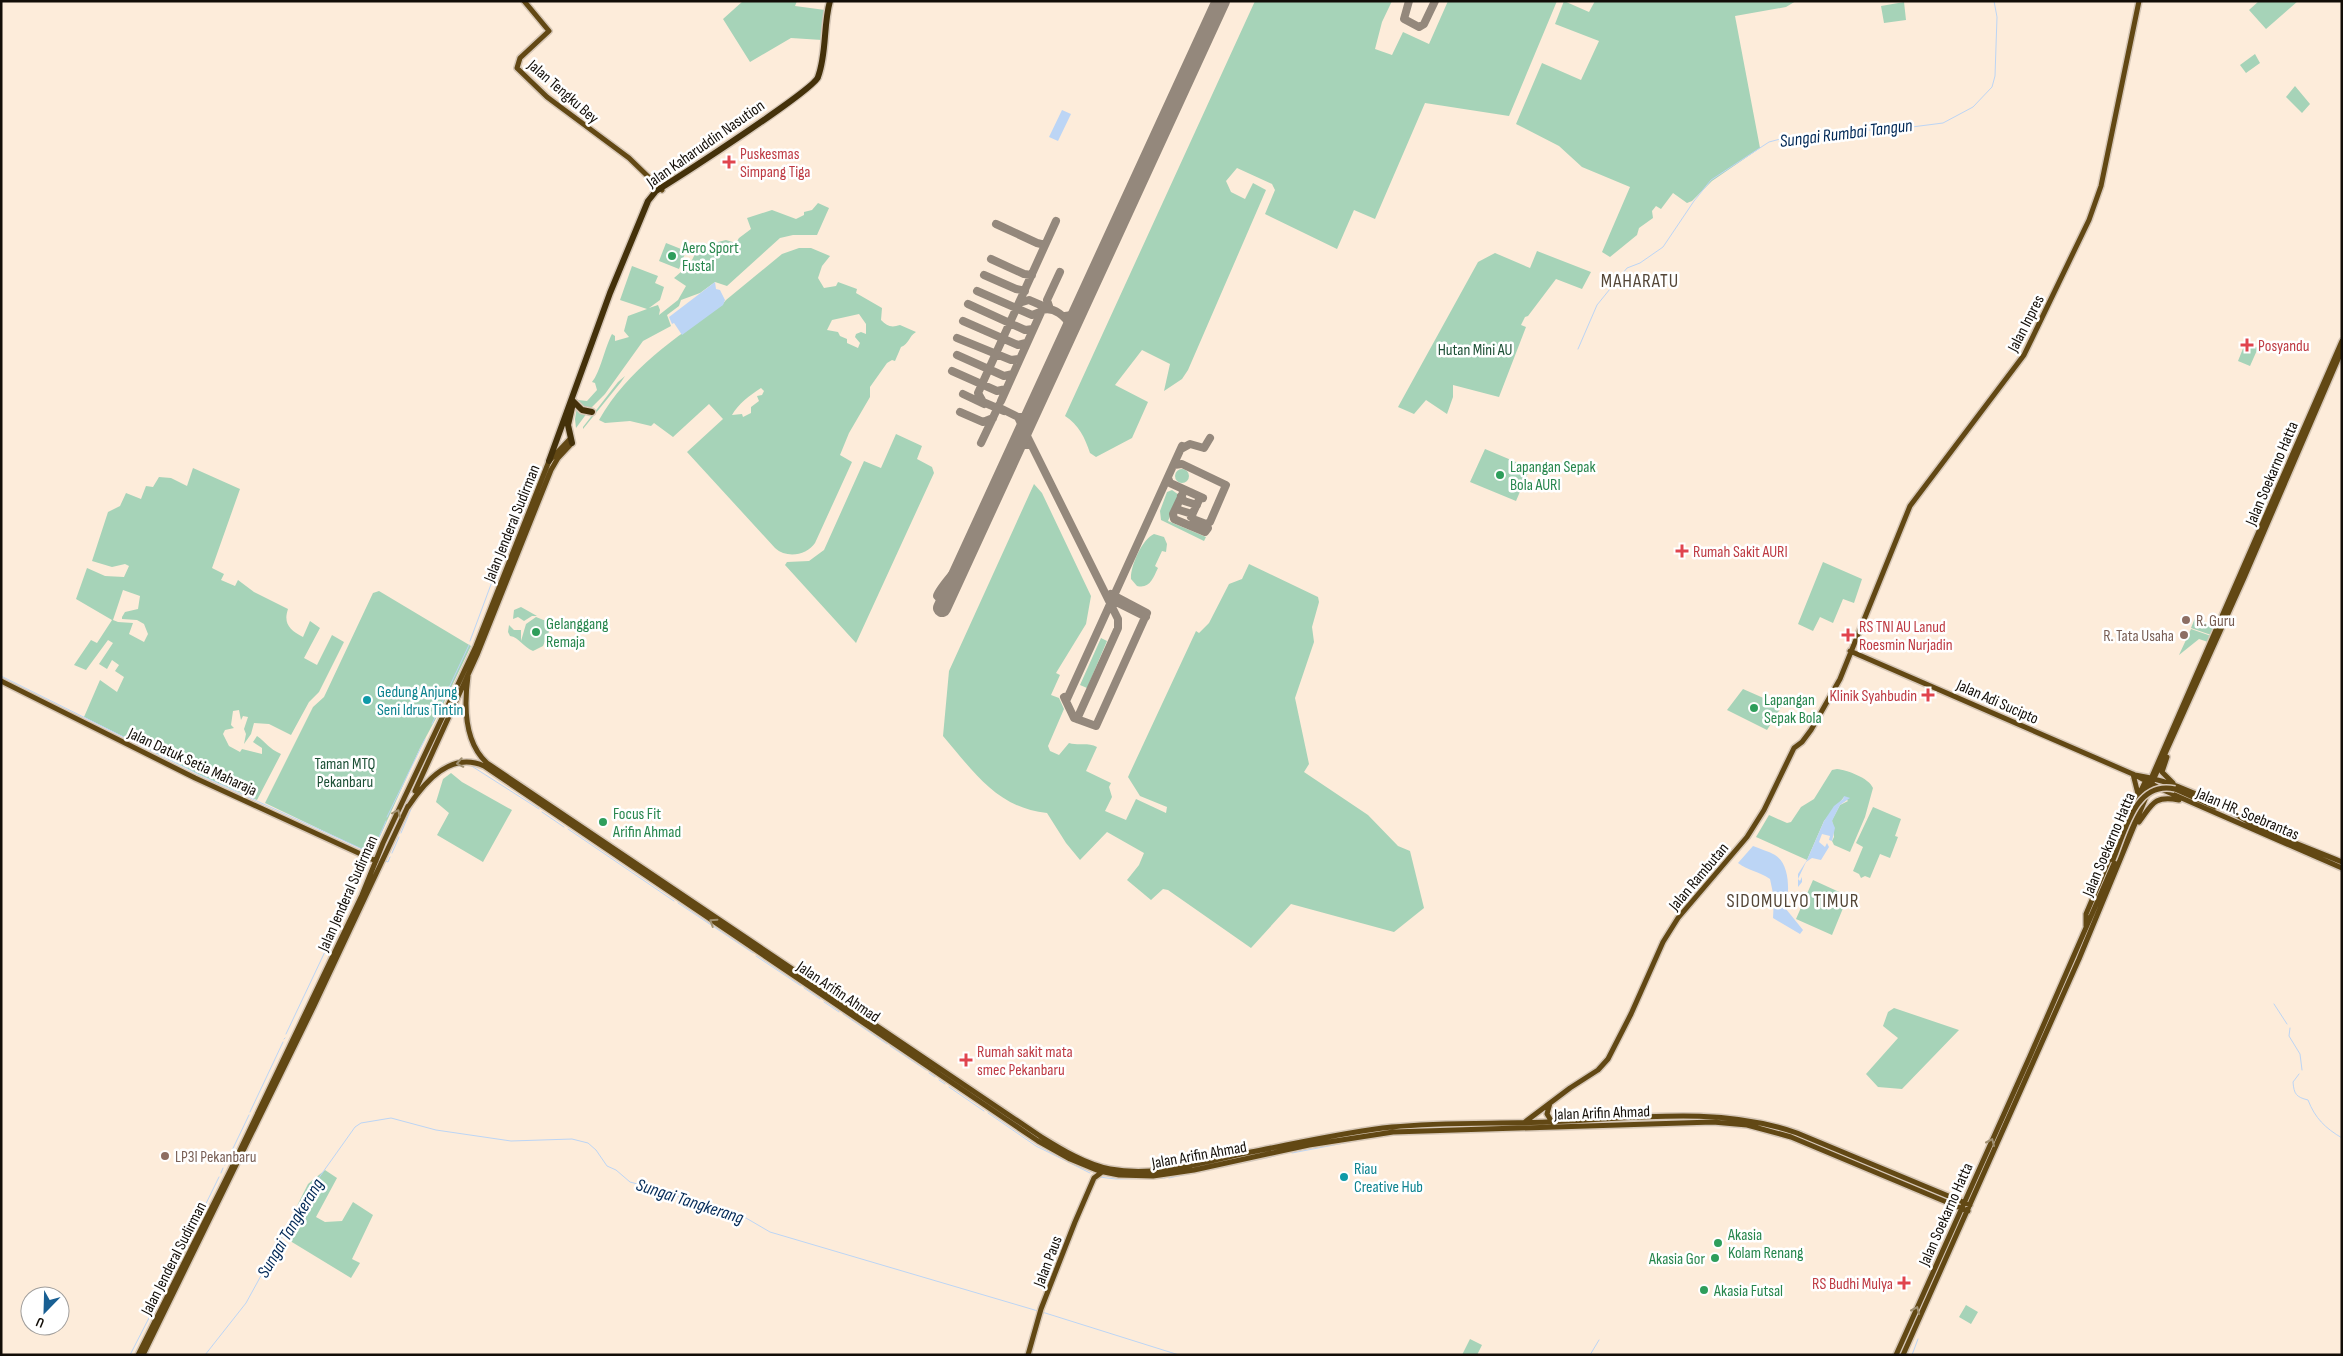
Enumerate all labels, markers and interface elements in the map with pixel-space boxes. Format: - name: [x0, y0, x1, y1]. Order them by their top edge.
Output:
- street label: Jalan Tengku Bey: [523, 55, 602, 128]
- street label: Jalan Kaharuddin Nasution: [643, 96, 768, 193]
- water label: Sungai Rumbai Tangun: [1778, 115, 1914, 152]
- place label: Puskesmas Simpang Tiga: [740, 145, 810, 182]
- marker: Puskesmas Simpang Tiga: [722, 155, 736, 169]
- place label: Aero Sport Fustal: [681, 239, 739, 276]
- marker: Aero Sport Fustal: [666, 250, 678, 262]
- district label: MAHARATU: [1601, 270, 1679, 293]
- street label: Jalan Inpres: [2004, 292, 2049, 356]
- place label: Posyandu: [2258, 337, 2309, 356]
- marker: Posyandu: [2240, 338, 2254, 352]
- park label: Hutan Mini AU: [1438, 341, 1512, 360]
- street label: Jalan Soekarno Hatta: [2242, 419, 2303, 529]
- place label: Lapangan Sepak Bola AURI: [1510, 458, 1596, 495]
- street label: Jalan Jenderal Sudirman: [480, 462, 545, 586]
- marker: Lapangan Sepak Bola AURI: [1494, 469, 1506, 481]
- place label: Rumah Sakit AURI: [1693, 543, 1788, 562]
- marker: Rumah Sakit AURI: [1675, 544, 1689, 558]
- place label: R. Guru: [2196, 612, 2235, 631]
- marker: R. Guru: [2180, 614, 2192, 626]
- place label: Gelanggang Remaja: [546, 615, 608, 652]
- place label: RS TNI AU Lanud Roesmin Nurjadin: [1859, 618, 1953, 655]
- marker: Gelanggang Remaja: [530, 626, 542, 638]
- place label: R. Tata Usaha: [2103, 627, 2174, 646]
- marker: RS TNI AU Lanud Roesmin Nurjadin: [1841, 628, 1855, 642]
- marker: R. Tata Usaha: [2178, 629, 2190, 641]
- street label: Jalan Adi Sucipto: [1953, 675, 2041, 729]
- place label: Gedung Anjung Seni Idrus Tintin: [377, 683, 463, 720]
- place label: Klinik Syahbudin: [1829, 687, 1917, 706]
- marker: Klinik Syahbudin: [1921, 688, 1935, 702]
- place label: Lapangan Sepak Bola: [1764, 691, 1822, 728]
- marker: Gedung Anjung Seni Idrus Tintin: [361, 694, 373, 706]
- marker: Lapangan Sepak Bola: [1748, 702, 1760, 714]
- street label: Jalan Datuk Setia Maharaja: [124, 724, 260, 801]
- park label: Taman MTQ Pekanbaru: [314, 755, 376, 792]
- one-way arrow: [455, 757, 464, 767]
- street label: Jalan HR. Soebrantas: [2192, 784, 2302, 845]
- street label: Jalan Soekarno Hatta: [2079, 790, 2140, 900]
- place label: Focus Fit Arifin Ahmad: [612, 805, 681, 842]
- one-way arrow: [391, 809, 401, 818]
- marker: Focus Fit Arifin Ahmad: [597, 816, 609, 828]
- street label: Jalan Jenderal Sudirman: [314, 833, 382, 955]
- street label: Jalan Rambutan: [1665, 839, 1733, 916]
- district label: SIDOMULYO TIMUR: [1726, 890, 1860, 913]
- one-way arrow: [709, 919, 719, 928]
- street label: Jalan Arifin Ahmad: [792, 957, 883, 1027]
- place label: Rumah sakit mata smec Pekanbaru: [977, 1043, 1073, 1080]
- marker: Rumah sakit mata smec Pekanbaru: [959, 1053, 973, 1067]
- street label: Jalan Arifin Ahmad: [1553, 1102, 1650, 1125]
- street label: Jalan Arifin Ahmad: [1149, 1138, 1248, 1173]
- one-way arrow: [1985, 1138, 1995, 1147]
- place label: LP3I Pekanbaru: [175, 1148, 257, 1167]
- marker: LP3I Pekanbaru: [159, 1150, 171, 1162]
- place label: Riau Creative Hub: [1354, 1160, 1423, 1197]
- street label: Jalan Soekarno Hatta: [1915, 1160, 1978, 1270]
- marker: Riau Creative Hub: [1338, 1171, 1350, 1183]
- water label: Sungai Tangkerang: [253, 1174, 329, 1282]
- water label: Sungai Tangkerang: [634, 1174, 747, 1229]
- street label: Jalan Jenderal Sudirman: [137, 1199, 211, 1319]
- place label: Akasia Kolam Renang: [1727, 1226, 1803, 1263]
- street label: Jalan Paus: [1030, 1233, 1067, 1291]
- marker: Akasia Kolam Renang: [1712, 1237, 1724, 1249]
- place label: Akasia Gor: [1648, 1250, 1705, 1269]
- marker: Akasia Gor: [1709, 1252, 1721, 1264]
- place label: RS Budhi Mulya: [1812, 1275, 1893, 1294]
- marker: RS Budhi Mulya: [1897, 1276, 1911, 1290]
- place label: Akasia Futsal: [1713, 1282, 1783, 1301]
- marker: Akasia Futsal: [1698, 1284, 1710, 1296]
- north arrow: [20, 1286, 70, 1336]
- one-way arrow: [1909, 1306, 1920, 1315]
- text: U: [33, 1313, 47, 1332]

